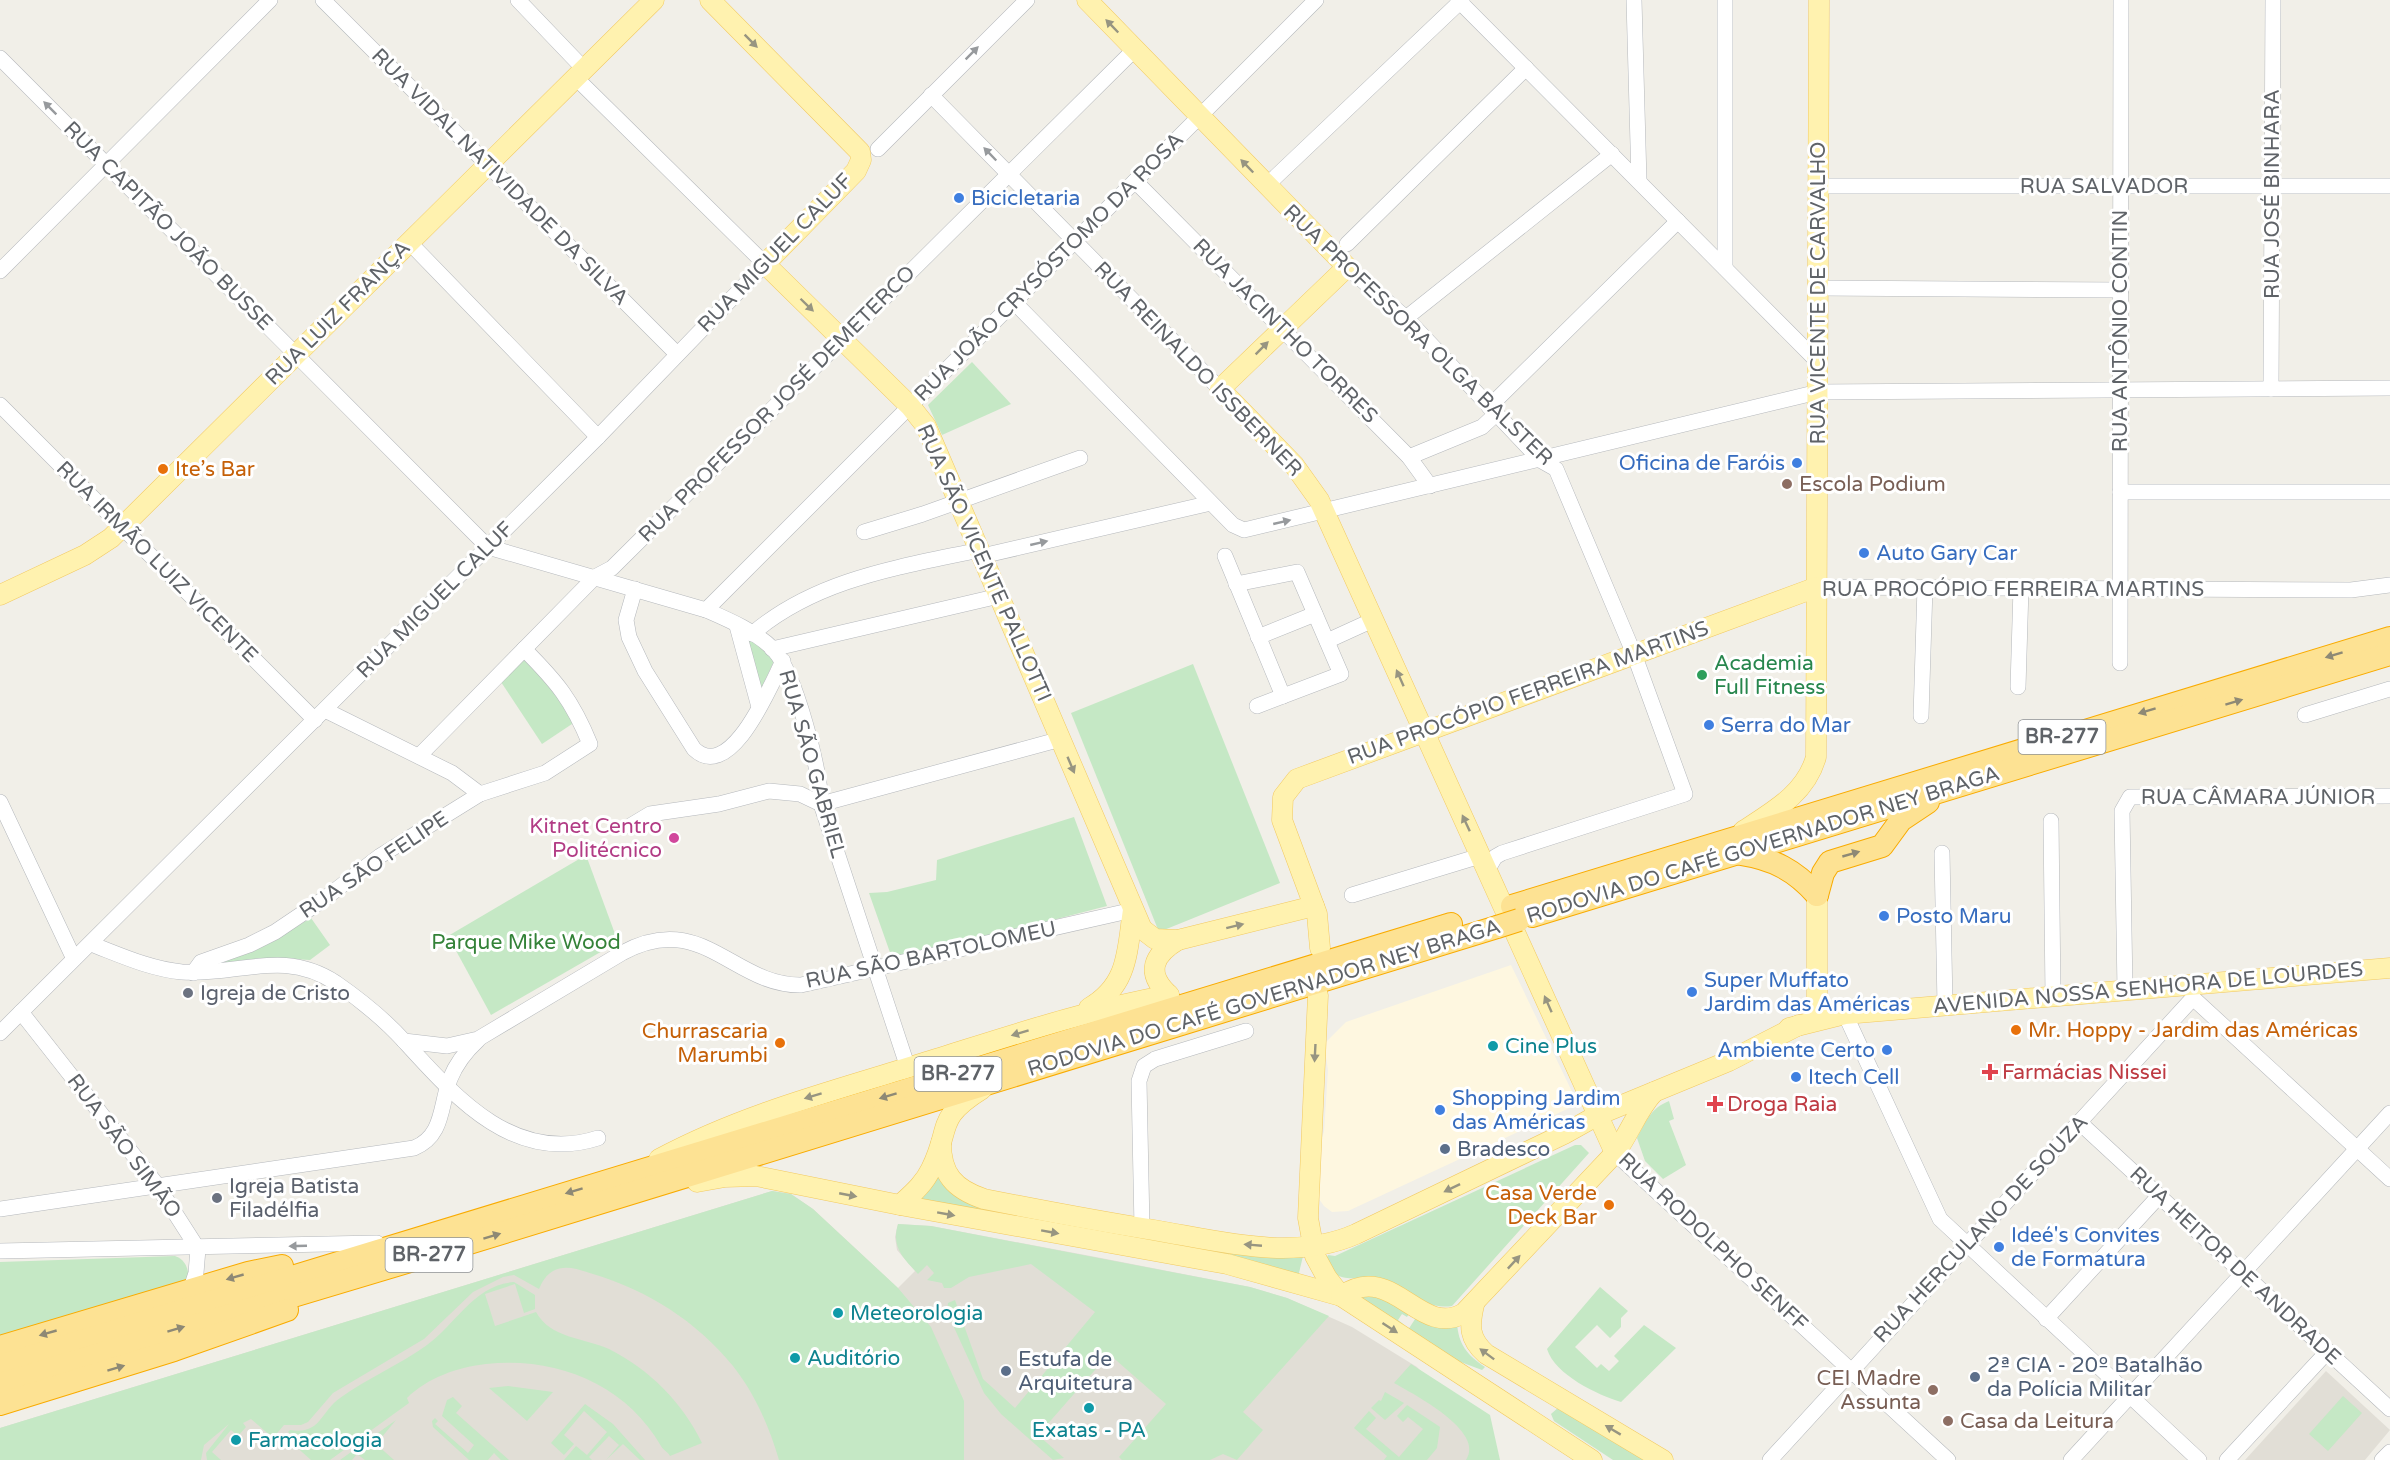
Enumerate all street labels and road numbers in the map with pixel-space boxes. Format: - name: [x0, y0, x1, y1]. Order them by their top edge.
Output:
- street label: RUA VIDAL NATIVIDADE DA SILVA: [366, 43, 634, 311]
- street label: RUA JOSÉ BINHARA: [2260, 89, 2285, 299]
- street label: RUA CAPITÃO JOÃO BUSSE: [58, 116, 278, 336]
- street label: RUA JOÃO CRYSÓSTOMO DA ROSA: [909, 127, 1189, 407]
- street label: RUA VICENTE DE CARVALHO: [1806, 142, 1831, 444]
- street label: RUA MIGUEL CALUF: [693, 168, 858, 338]
- street label: RUA SALVADOR: [2020, 174, 2188, 199]
- street label: RUA PROFESSORA OLGA BALSTER: [1278, 199, 1558, 471]
- street label: RUA ANTÔNIO CONTIN: [2108, 210, 2133, 452]
- street label: RUA JACINTHO TORRES: [1187, 233, 1383, 429]
- street label: RUA LUIZ FRANÇA: [260, 235, 416, 391]
- street label: RUA REINALDO ISSBERNER: [1089, 256, 1307, 482]
- street label: RUA PROFESSOR JOSÉ DEMETERCO: [633, 260, 921, 548]
- street label: RUA SÃO VICENTE PALLOTTI: [911, 421, 1057, 705]
- street label: RUA IRMÃO LUIZ VICENTE: [51, 456, 263, 668]
- street label: RUA MIGUEL CALUF: [351, 516, 519, 684]
- street label: RUA PROCÓPIO FERREIRA MARTINS: [1822, 577, 2204, 602]
- street label: RUA PROCÓPIO FERREIRA MARTINS: [1344, 616, 1712, 770]
- street label: RUA SÃO GABRIEL: [773, 667, 851, 861]
- road number: BR-277: [2018, 720, 2106, 754]
- street label: RODOVIA DO CAFÉ GOVERNADOR NEY BRAGA: [1523, 761, 2003, 929]
- street label: RUA CÂMARA JÚNIOR: [2141, 785, 2375, 810]
- street label: RUA SÃO FELIPE: [295, 806, 453, 924]
- street label: RODOVIA DO CAFÉ GOVERNADOR NEY BRAGA: [1024, 914, 1504, 1082]
- street label: RUA SÃO BARTOLOMEU: [803, 916, 1059, 994]
- street label: AVENIDA NOSSA SENHORA DE LOURDES: [1932, 957, 2364, 1019]
- road number: BR-277: [914, 1057, 1002, 1091]
- street label: RUA SÃO SIMÃO: [62, 1069, 186, 1223]
- street label: RUA HERCULANO DE SOUZA: [1869, 1110, 2093, 1348]
- street label: RUA RODOLPHO SENFF: [1613, 1148, 1813, 1336]
- street label: RUA HEITOR DE ANDRADE: [2124, 1162, 2346, 1370]
- road number: BR-277: [386, 1238, 472, 1272]

